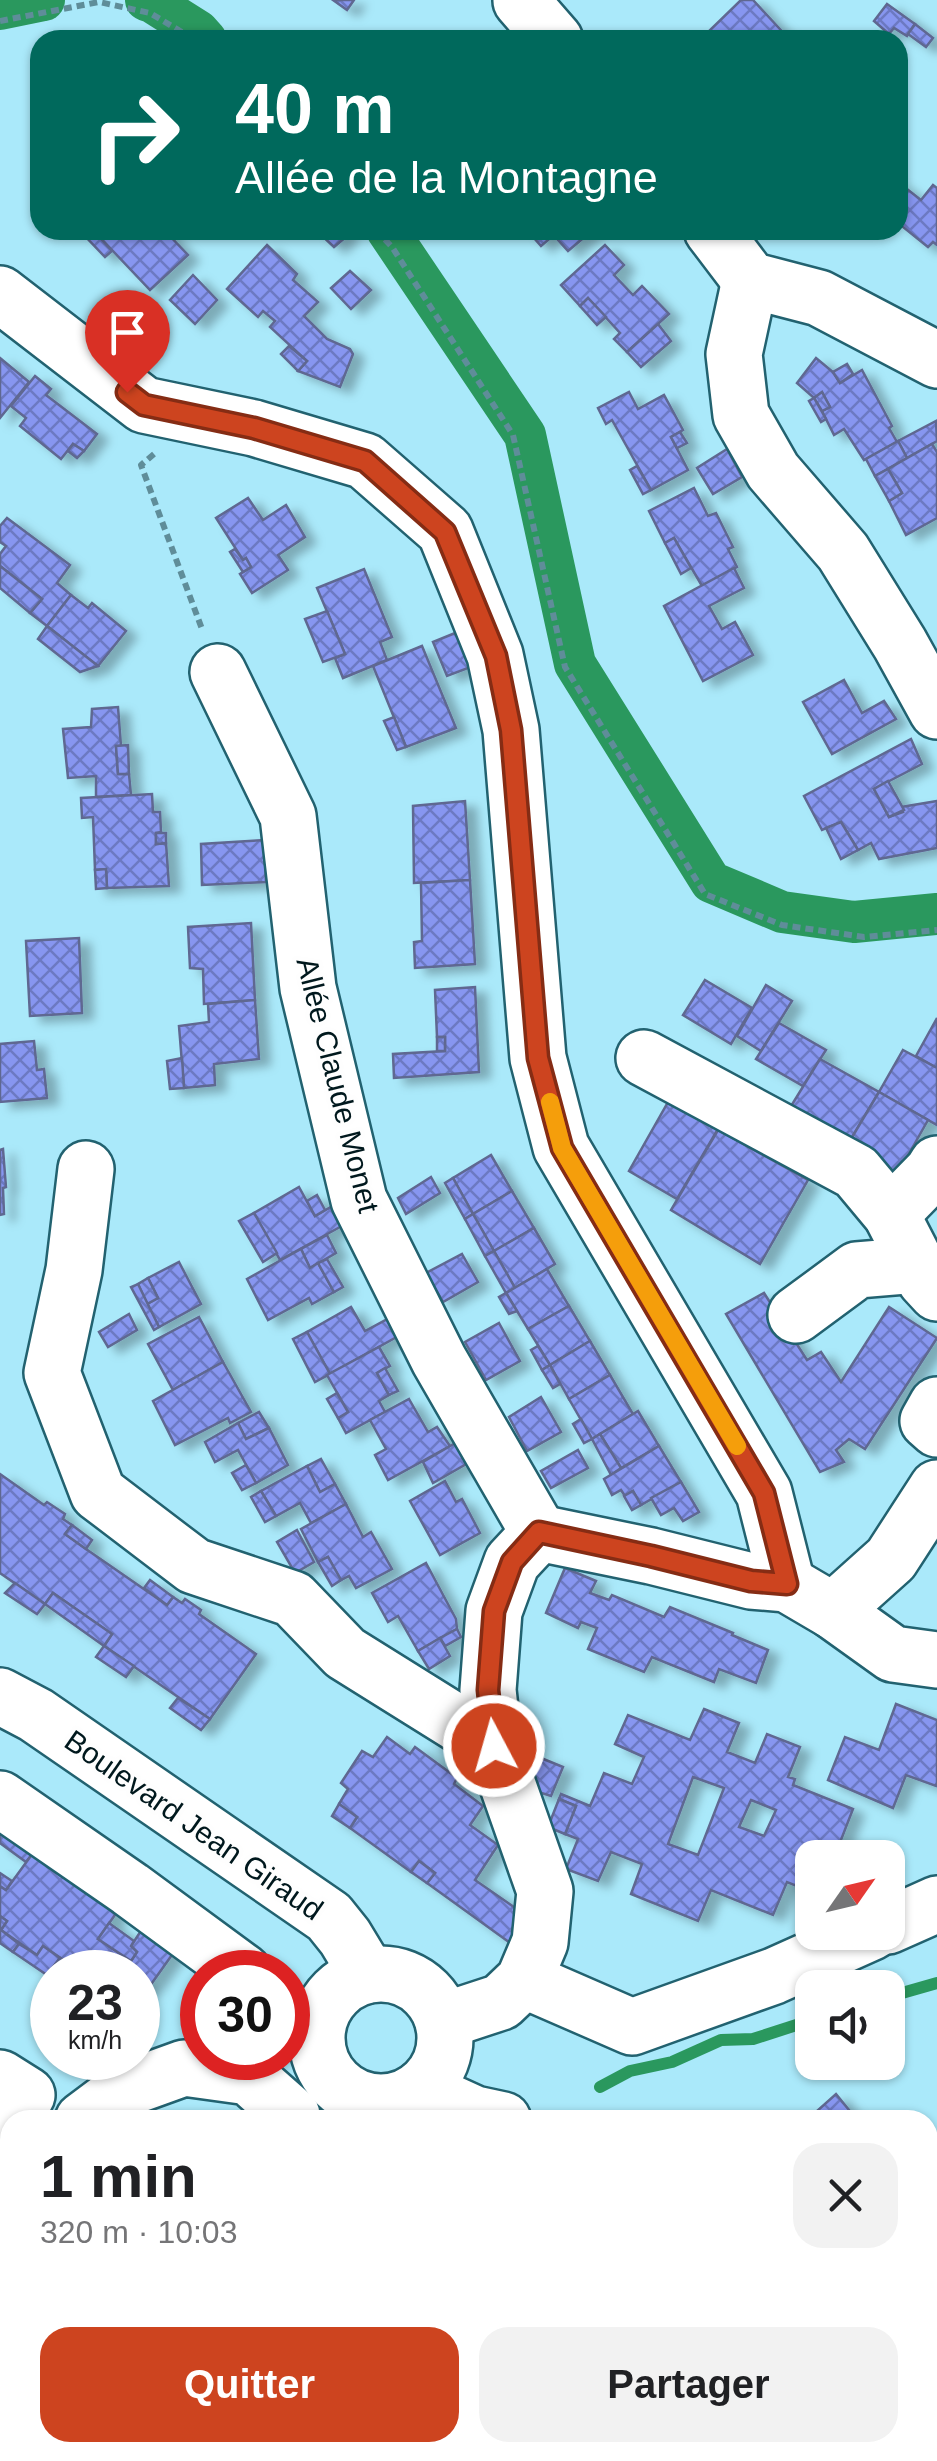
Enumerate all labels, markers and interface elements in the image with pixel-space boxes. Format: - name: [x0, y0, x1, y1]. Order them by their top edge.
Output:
- icon: right: [70, 70, 200, 200]
- text: 40 m: [235, 70, 395, 148]
- text: Allée de la Montagne: [235, 152, 658, 203]
- pin: [85, 290, 170, 393]
- icon: arrive: [100, 305, 155, 360]
- street label: Allée Claude Monet: [290, 954, 386, 1217]
- position arrow: [442, 1694, 546, 1798]
- street label: Boulevard Jean Giraud: [59, 1723, 329, 1927]
- north arrow: [795, 1840, 905, 1950]
- map controls: [795, 1840, 905, 2080]
- speed limit sign: 30: [180, 1950, 310, 2080]
- button: sound: [795, 1970, 905, 2080]
- text: 23: [67, 1975, 123, 2031]
- text: km/h: [68, 2026, 122, 2054]
- text: 1 min: [40, 2143, 197, 2210]
- button: close: [793, 2143, 898, 2248]
- text: 320 m · 10:03: [40, 2214, 237, 2250]
- button: Quitter: [40, 2327, 459, 2442]
- button: Partager: [479, 2327, 898, 2442]

